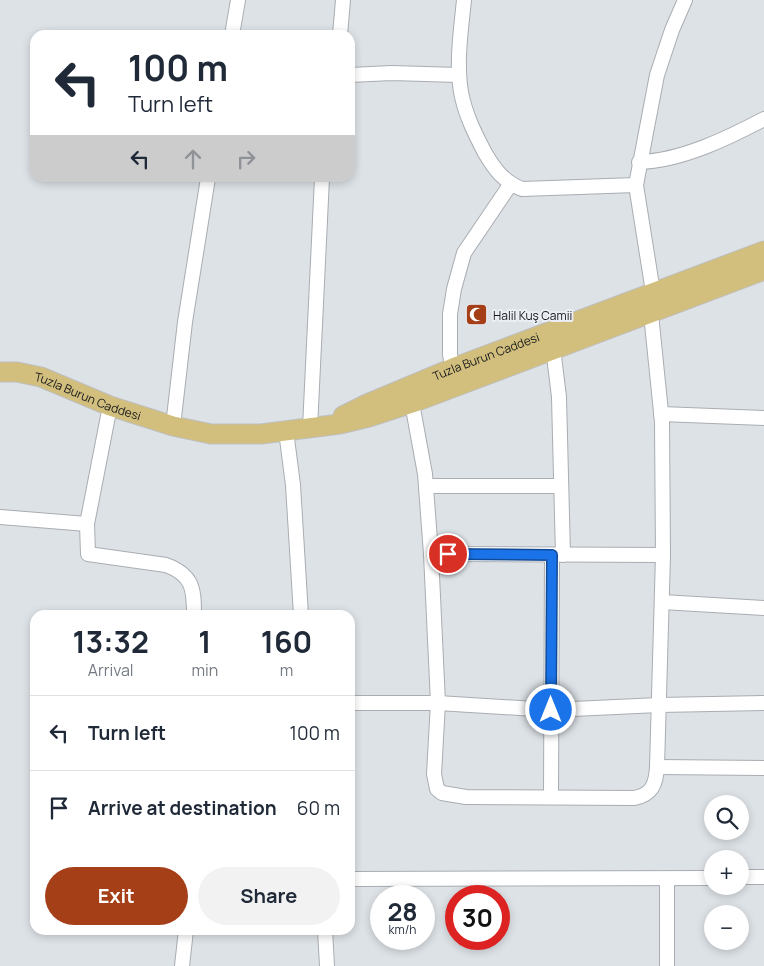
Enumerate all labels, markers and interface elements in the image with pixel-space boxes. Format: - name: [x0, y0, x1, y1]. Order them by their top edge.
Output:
- text: 100 m: [128, 44, 228, 92]
- icon: left: [45, 50, 110, 115]
- text: Turn left: [128, 89, 213, 119]
- icon: left: [126, 145, 154, 173]
- icon: ahead: [179, 145, 207, 173]
- icon: right: [232, 145, 260, 173]
- mosque icon: Halil Kuş Camii: [465, 303, 489, 327]
- place label: Halil Kuş Camii: [493, 307, 572, 324]
- street label: Tuzla Burun Caddesi: [430, 328, 542, 384]
- street label: Tuzla Burun Caddesi: [33, 367, 143, 424]
- pin: [427, 533, 469, 575]
- icon: arrive: [434, 540, 462, 568]
- text: 13:32: [73, 621, 149, 662]
- text: 1: [198, 621, 211, 662]
- text: 160: [261, 621, 312, 662]
- text: Arrival: [88, 659, 134, 681]
- text: min: [191, 659, 218, 681]
- text: m: [280, 659, 293, 681]
- position arrow: [524, 683, 576, 735]
- icon: left: [45, 719, 73, 747]
- text: Turn left: [88, 720, 166, 746]
- text: 100 m: [289, 720, 340, 746]
- icon: arrive: [45, 794, 73, 822]
- text: Arrive at destination: [88, 795, 277, 821]
- text: 60 m: [297, 795, 340, 821]
- map controls: [704, 795, 749, 950]
- button: search: [704, 795, 749, 840]
- button: +: [704, 850, 749, 895]
- button: Exit: [45, 867, 188, 925]
- button: Share: [198, 867, 340, 925]
- speed limit sign: 30: [445, 885, 510, 950]
- text: 28: [387, 894, 418, 929]
- button: −: [704, 905, 749, 950]
- text: km/h: [389, 921, 416, 938]

